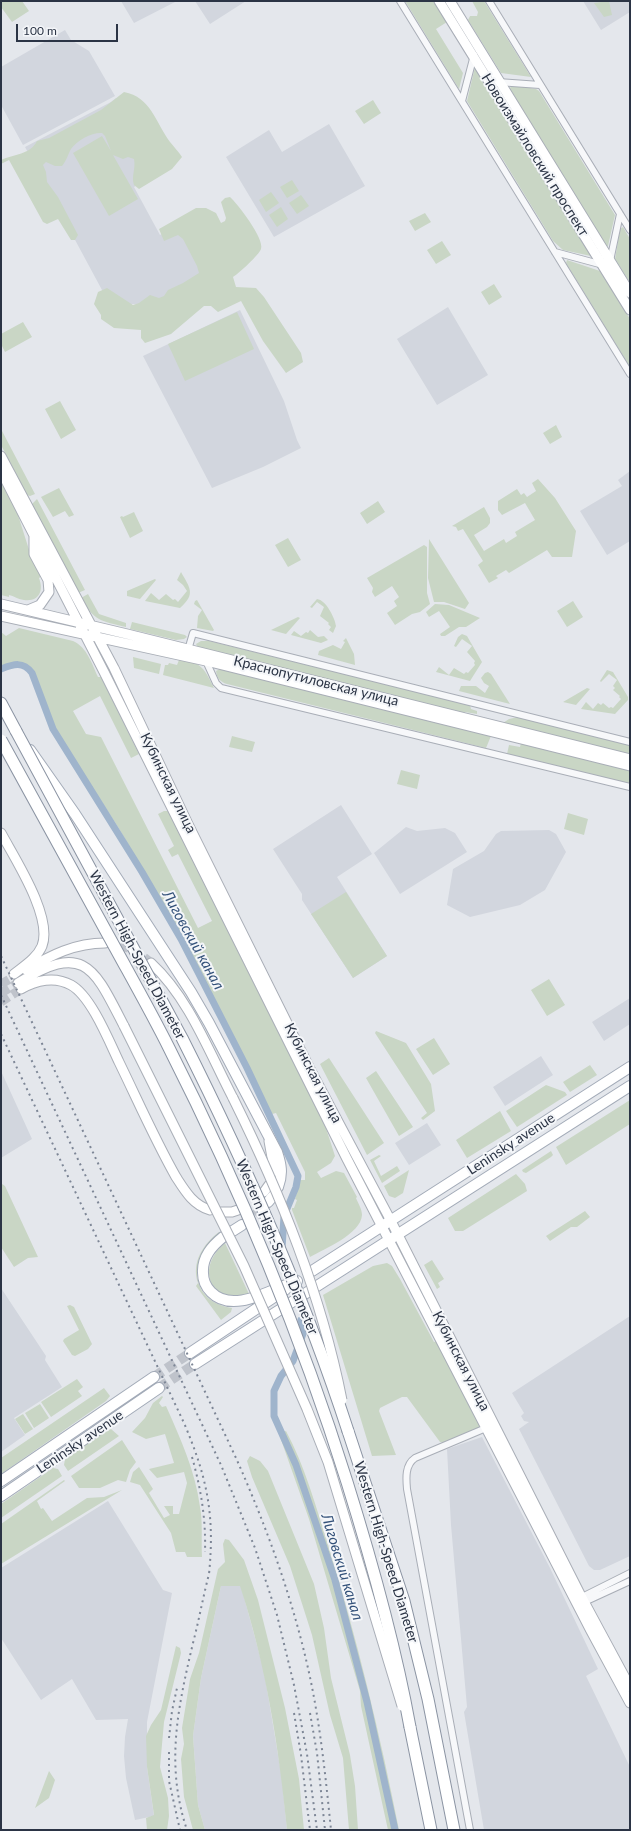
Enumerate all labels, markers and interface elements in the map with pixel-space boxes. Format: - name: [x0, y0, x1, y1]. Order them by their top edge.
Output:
- scale bar: [18, 16, 120, 42]
- text: 100 m: [23, 23, 57, 38]
- street label: Новоизмайловский проспект: [478, 70, 592, 240]
- street label: Краснопутиловская улица: [232, 652, 400, 710]
- street label: Кубинская улица: [136, 730, 200, 836]
- street label: Western High-Speed Diameter: [85, 868, 189, 1042]
- water label: Лиговский канал: [158, 887, 228, 993]
- street label: Кубинская улица: [281, 1020, 345, 1126]
- street label: Leninsky avenue: [464, 1109, 558, 1179]
- street label: Western High-Speed Diameter: [232, 1157, 322, 1337]
- street label: Кубинская улица: [429, 1308, 493, 1414]
- street label: Leninsky avenue: [33, 1407, 127, 1477]
- street label: Western High-Speed Diameter: [350, 1459, 422, 1645]
- water label: Лиговский канал: [317, 1511, 367, 1623]

